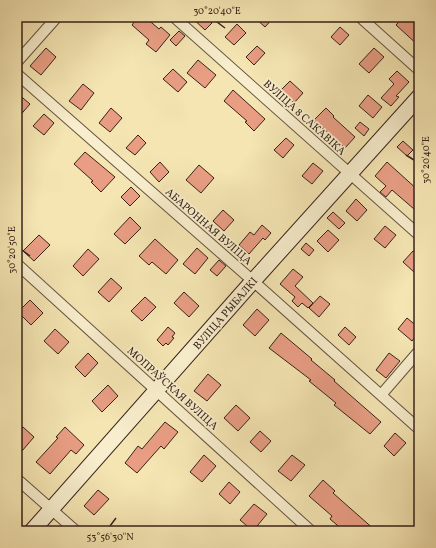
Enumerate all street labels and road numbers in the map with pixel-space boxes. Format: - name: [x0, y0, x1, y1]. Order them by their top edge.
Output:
- street label: ВУЛІЦА 8 САКАВІКА: [259, 77, 349, 159]
- street label: АБАРОННАЯ ВУЛІЦА: [161, 185, 255, 269]
- street label: ВУЛІЦА РЫБАЛКІ: [190, 274, 262, 353]
- street label: МОПРАЎСКАЯ ВУЛІЦА: [123, 344, 221, 434]

